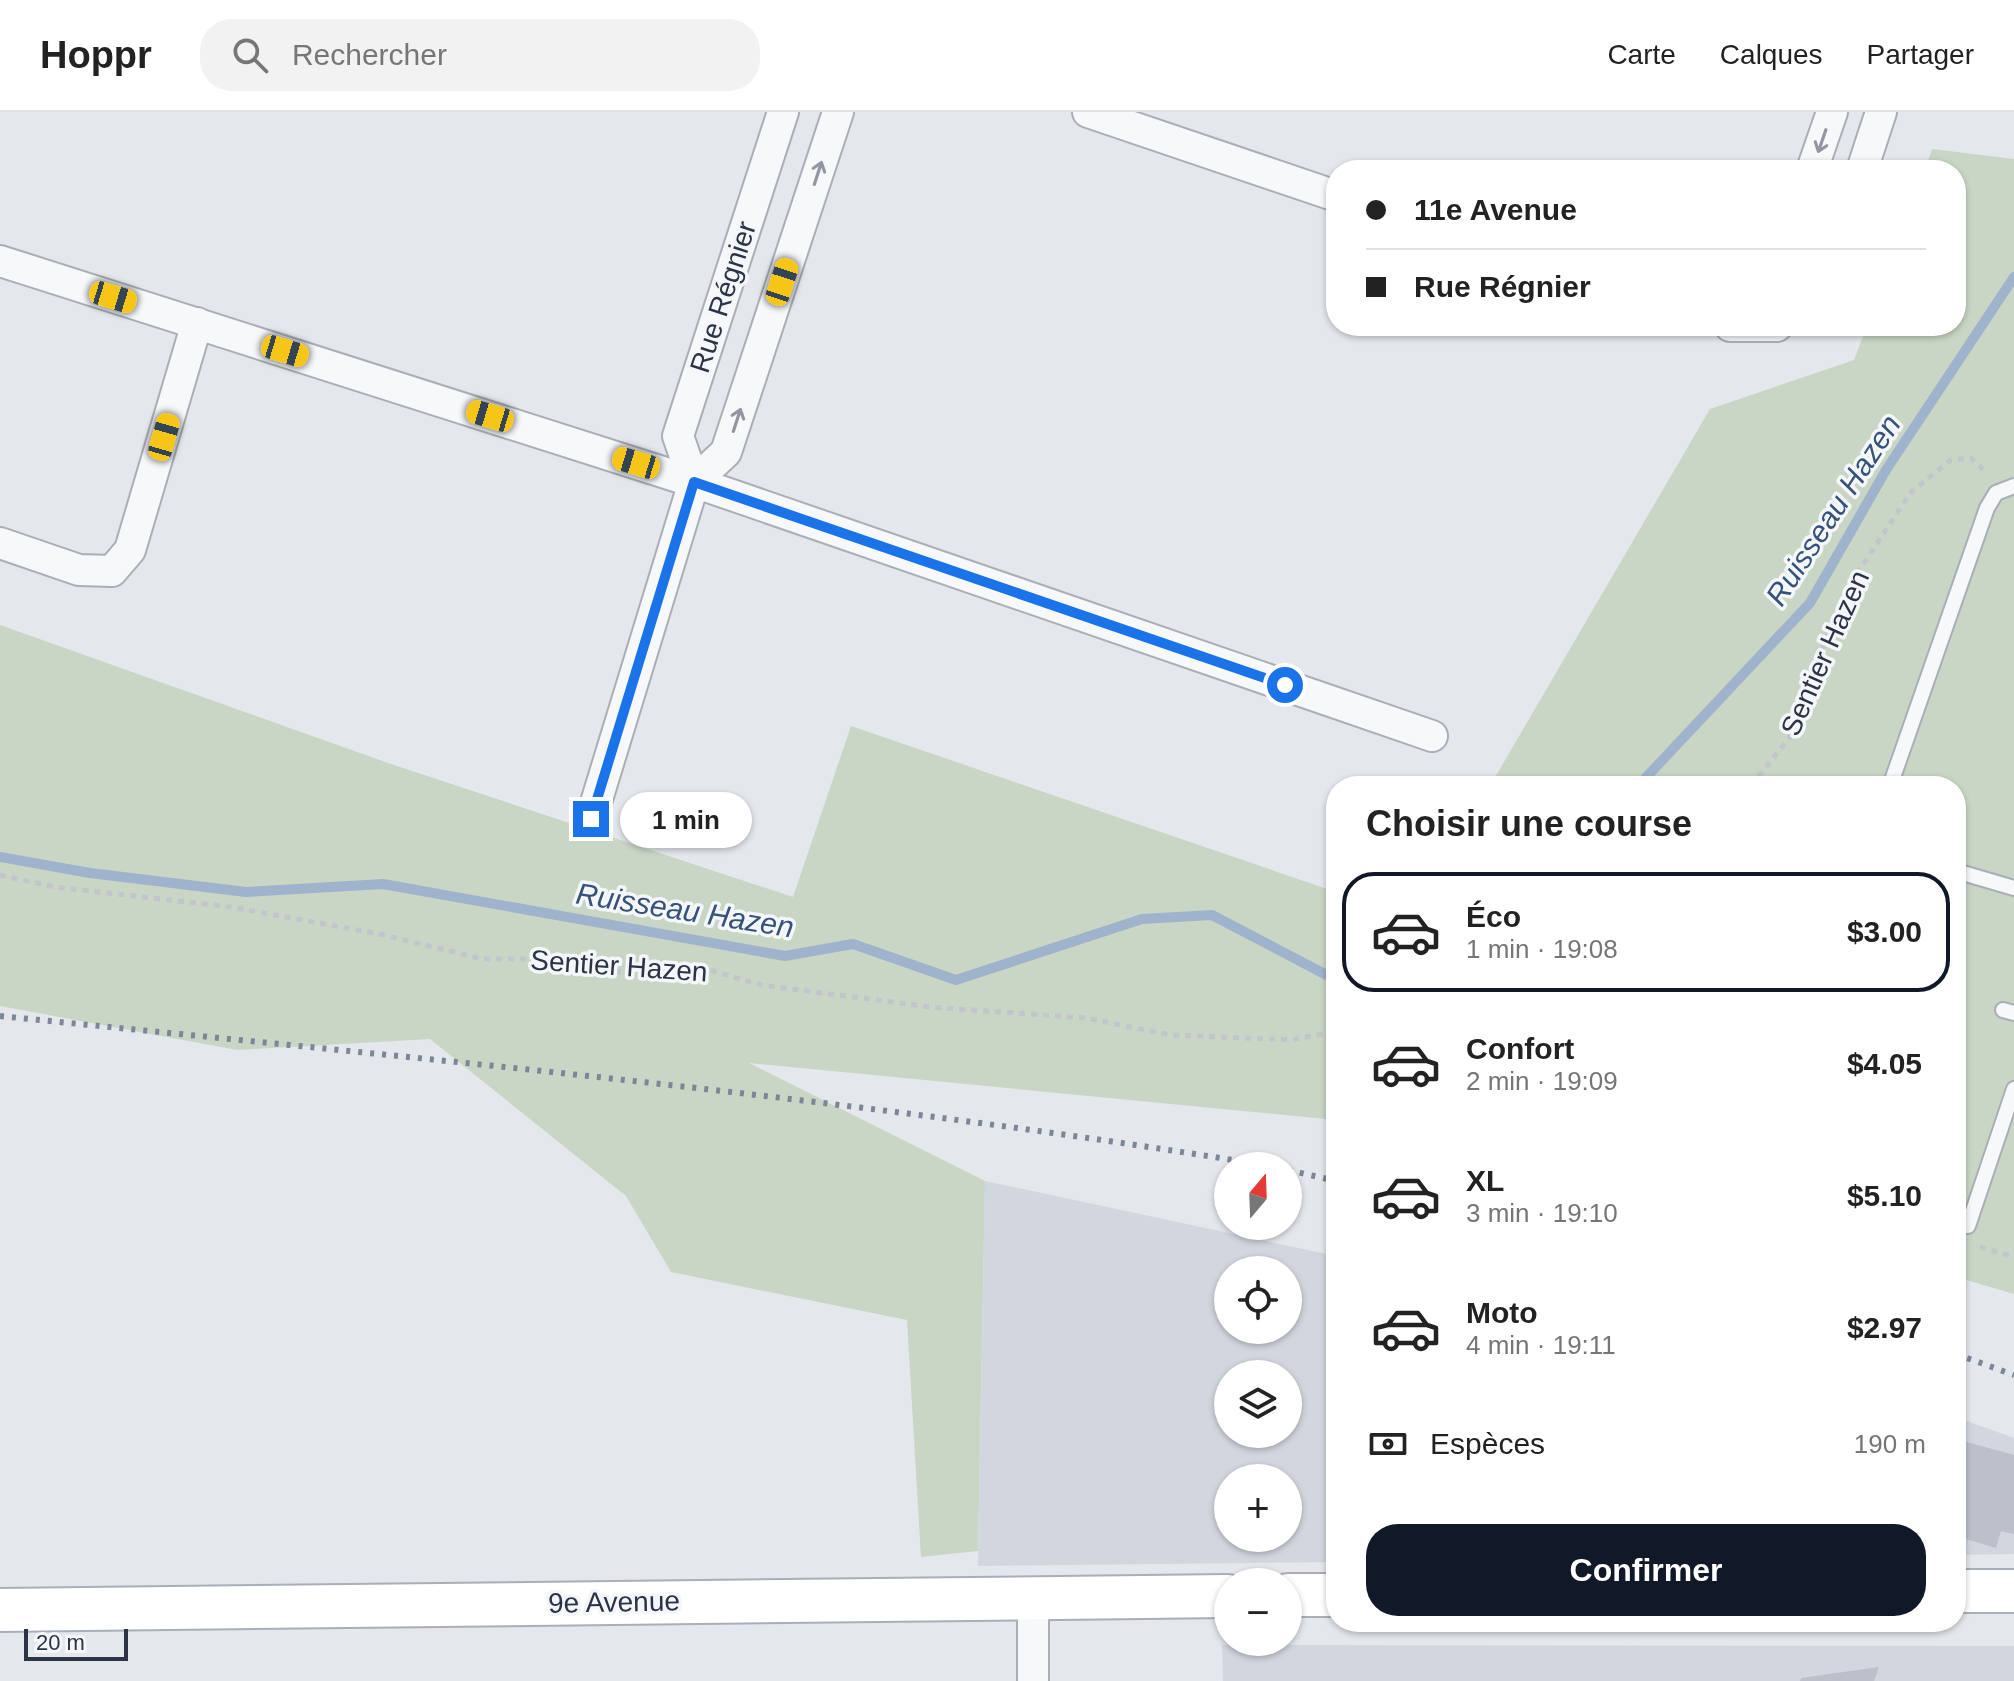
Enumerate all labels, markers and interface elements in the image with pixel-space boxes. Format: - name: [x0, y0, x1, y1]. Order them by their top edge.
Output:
- search box: [200, 19, 760, 91]
- icon: search: [228, 33, 272, 77]
- text: Hoppr: [40, 34, 152, 76]
- text: Rechercher: [292, 38, 447, 71]
- text: Carte: [1607, 39, 1676, 70]
- text: Calques: [1720, 39, 1823, 70]
- text: Partager: [1867, 39, 1974, 70]
- one-way arrow: [1813, 128, 1828, 153]
- one-way arrow: [812, 160, 827, 185]
- text: 11e Avenue: [1414, 193, 1577, 226]
- street label: Rue Régnier: [684, 217, 762, 377]
- car: [763, 255, 801, 309]
- text: Rue Régnier: [1414, 270, 1591, 303]
- car: [87, 279, 139, 315]
- car: [259, 333, 311, 369]
- car: [464, 398, 516, 434]
- one-way arrow: [731, 407, 746, 432]
- water label: Ruisseau Hazen: [1759, 409, 1907, 611]
- car: [146, 411, 182, 463]
- car: [610, 445, 662, 481]
- street label: Sentier Hazen: [1775, 566, 1875, 740]
- route start: [1267, 667, 1303, 703]
- callout: 1 min: [619, 791, 751, 847]
- route end: [573, 801, 609, 837]
- text: Choisir une course: [1366, 803, 1692, 844]
- text: 1 min: [652, 805, 720, 835]
- water label: Ruisseau Hazen: [574, 876, 796, 944]
- icon: car: [1370, 896, 1442, 968]
- text: Éco: [1466, 900, 1521, 933]
- text: $3.00: [1847, 915, 1922, 948]
- text: 1 min · 19:08: [1466, 934, 1618, 964]
- street label: Sentier Hazen: [529, 944, 709, 988]
- icon: car: [1370, 1028, 1442, 1100]
- text: Confort: [1466, 1032, 1574, 1065]
- text: $4.05: [1847, 1047, 1922, 1080]
- text: 2 min · 19:09: [1466, 1066, 1618, 1096]
- north arrow: [1214, 1152, 1302, 1240]
- map controls: [1214, 1152, 1302, 1656]
- icon: car: [1370, 1160, 1442, 1232]
- text: XL: [1466, 1164, 1504, 1197]
- text: $5.10: [1847, 1179, 1922, 1212]
- text: 3 min · 19:10: [1466, 1198, 1618, 1228]
- button: locate: [1214, 1256, 1302, 1344]
- icon: car: [1370, 1292, 1442, 1364]
- text: Moto: [1466, 1296, 1538, 1329]
- text: $2.97: [1847, 1311, 1922, 1344]
- text: 4 min · 19:11: [1466, 1330, 1616, 1360]
- button: layers: [1214, 1360, 1302, 1448]
- icon: cash: [1366, 1422, 1410, 1466]
- text: Espèces: [1430, 1427, 1545, 1460]
- text: 190 m: [1854, 1429, 1926, 1459]
- button: +: [1214, 1464, 1302, 1552]
- button: Confirmer: [1366, 1524, 1926, 1616]
- button: −: [1214, 1568, 1302, 1656]
- street label: 9e Avenue: [548, 1585, 680, 1619]
- scale bar: [24, 1625, 128, 1661]
- text: 20 m: [36, 1630, 85, 1655]

